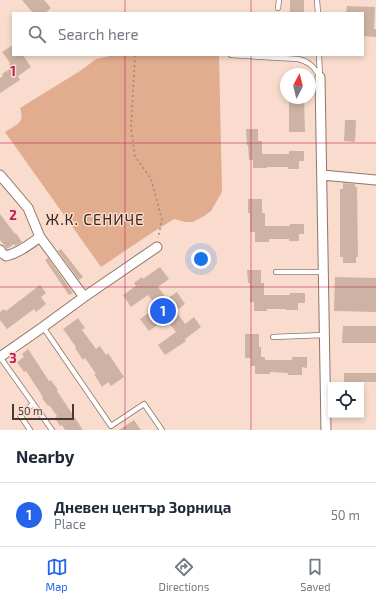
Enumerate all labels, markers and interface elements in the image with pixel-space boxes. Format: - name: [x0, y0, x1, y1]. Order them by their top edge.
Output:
- search box: [12, 12, 364, 56]
- icon: search: [26, 23, 48, 45]
- text: Search here: [58, 25, 139, 43]
- text: 1: [10, 63, 16, 79]
- north arrow: [280, 68, 316, 104]
- text: 2: [9, 207, 17, 223]
- district label: Ж.К. СЕНИЧЕ: [46, 210, 144, 228]
- your location: [191, 249, 211, 269]
- pin: 1: [150, 296, 176, 326]
- text: 3: [9, 350, 17, 366]
- map controls: [328, 382, 364, 418]
- button: locate: [328, 382, 364, 418]
- scale bar: [12, 402, 74, 421]
- text: 50 m: [18, 404, 43, 417]
- text: Nearby: [16, 446, 74, 466]
- text: Дневен център Зорница: [54, 498, 231, 516]
- text: 1: [26, 507, 32, 523]
- text: 50 m: [331, 507, 360, 523]
- text: Place: [54, 516, 86, 532]
- tab: Map: [46, 556, 68, 593]
- tab: Directions: [159, 556, 209, 593]
- tab: Saved: [300, 556, 331, 593]

